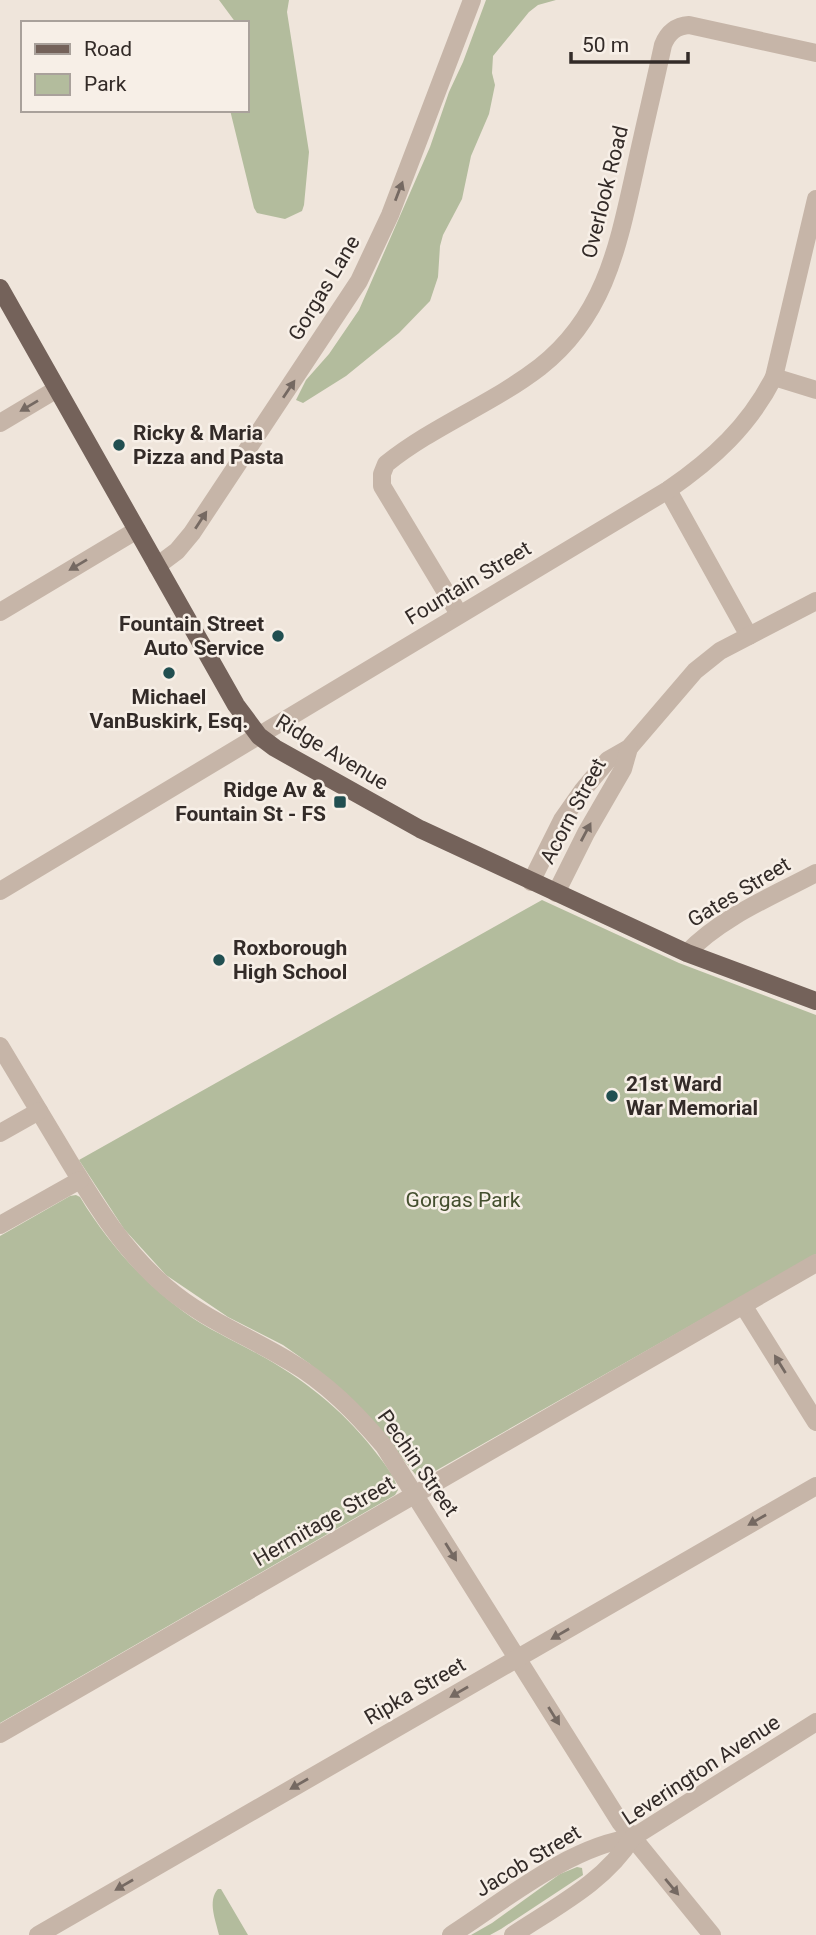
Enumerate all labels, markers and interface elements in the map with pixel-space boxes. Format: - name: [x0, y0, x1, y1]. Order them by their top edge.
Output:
- legend: [21, 21, 248, 112]
- scale bar: [571, 21, 688, 65]
- text: 50 m: [582, 33, 629, 57]
- text: Road: [84, 37, 132, 61]
- text: Park: [84, 72, 127, 96]
- street label: Overlook Road: [577, 123, 633, 261]
- one-way arrow: [394, 180, 405, 201]
- street label: Gorgas Lane: [283, 231, 365, 345]
- one-way arrow: [282, 379, 295, 398]
- one-way arrow: [19, 400, 38, 413]
- place label: Ricky & Maria Pizza and Pasta: [133, 421, 284, 469]
- marker: Ricky & Maria Pizza and Pasta: [111, 437, 127, 453]
- one-way arrow: [195, 510, 208, 529]
- street label: Fountain Street: [401, 536, 535, 630]
- one-way arrow: [69, 559, 88, 571]
- place label: Fountain Street Auto Service: [119, 612, 264, 660]
- marker: Fountain Street Auto Service: [270, 628, 286, 644]
- marker: Michael VanBuskirk, Esq.: [161, 665, 177, 681]
- place label: Michael VanBuskirk, Esq.: [90, 685, 248, 733]
- street label: Ridge Avenue: [272, 709, 392, 795]
- street label: Acorn Street: [535, 754, 611, 868]
- place label: Ridge Av & Fountain St - FS: [175, 778, 326, 826]
- marker: Ridge Av & Fountain St - FS: [332, 794, 348, 810]
- one-way arrow: [580, 822, 592, 842]
- street label: Gates Street: [683, 852, 795, 932]
- place label: Roxborough High School: [233, 936, 347, 984]
- marker: Roxborough High School: [211, 952, 227, 968]
- place label: 21st Ward War Memorial: [626, 1072, 758, 1120]
- marker: 21st Ward War Memorial: [604, 1088, 620, 1104]
- park label: Gorgas Park: [406, 1188, 521, 1212]
- one-way arrow: [773, 1355, 786, 1374]
- street label: Pechin Street: [373, 1405, 464, 1521]
- street label: Hermitage Street: [249, 1471, 399, 1571]
- one-way arrow: [747, 1514, 766, 1526]
- one-way arrow: [445, 1543, 458, 1562]
- one-way arrow: [550, 1628, 569, 1640]
- street label: Ripka Street: [360, 1652, 470, 1730]
- one-way arrow: [449, 1686, 468, 1698]
- one-way arrow: [548, 1706, 561, 1725]
- street label: Leverington Avenue: [618, 1710, 784, 1830]
- one-way arrow: [289, 1778, 308, 1791]
- street label: Jacob Street: [471, 1820, 585, 1902]
- one-way arrow: [664, 1878, 679, 1895]
- one-way arrow: [115, 1879, 134, 1891]

